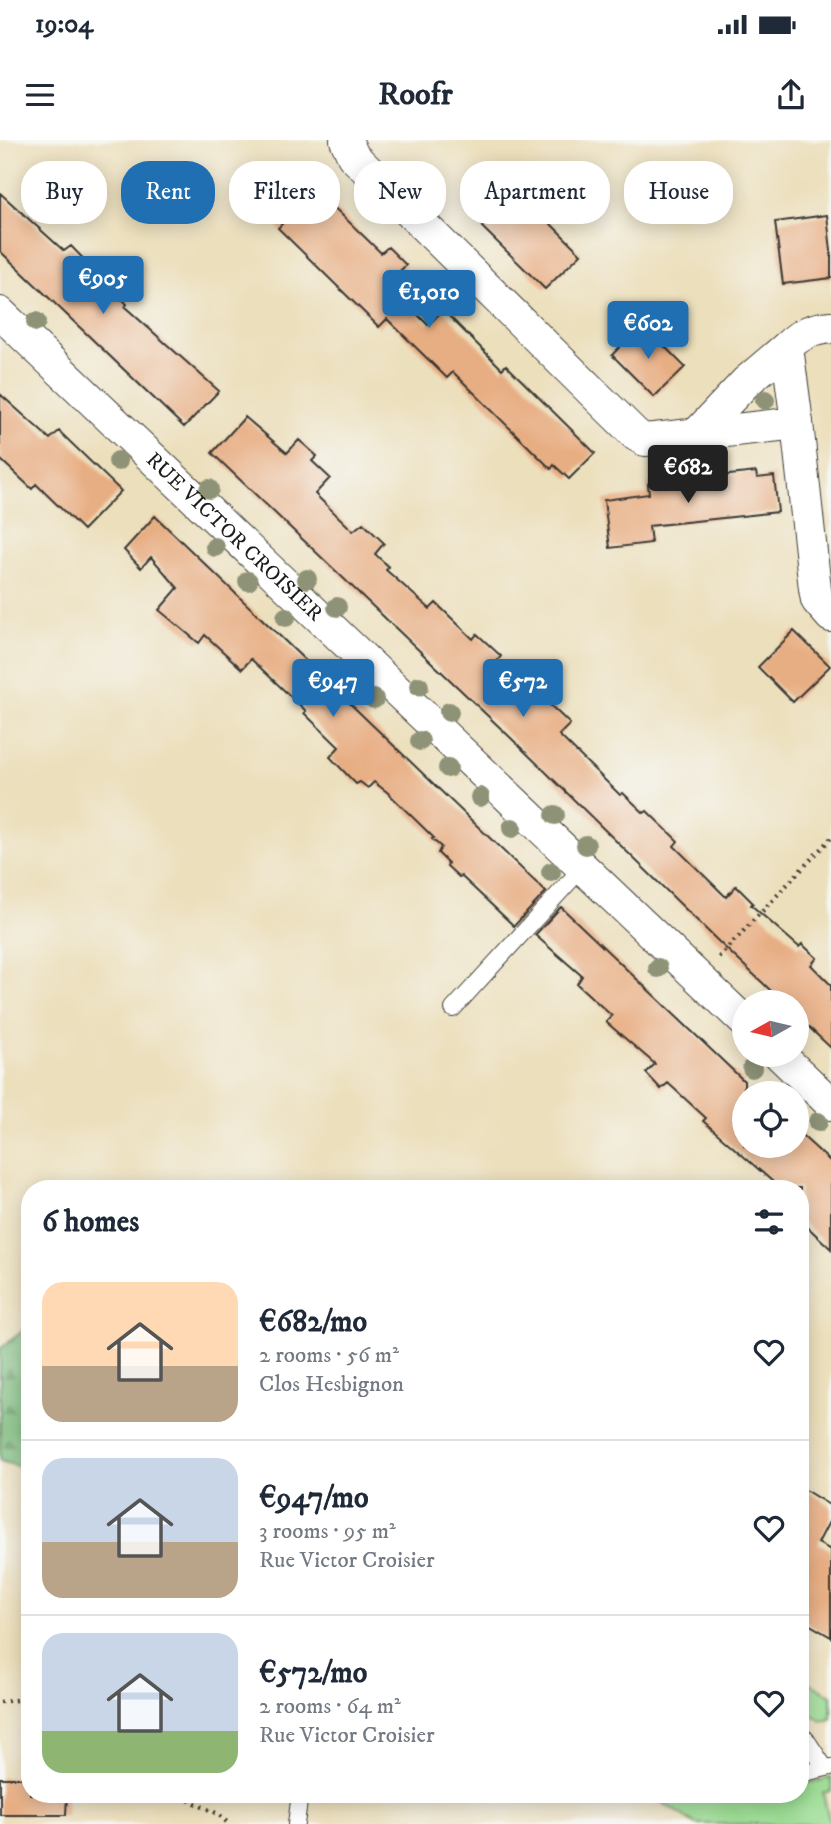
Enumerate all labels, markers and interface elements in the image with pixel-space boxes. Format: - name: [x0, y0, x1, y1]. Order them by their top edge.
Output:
- text: 19:04: [35, 8, 93, 41]
- text: Roofr: [378, 75, 453, 115]
- icon: menu: [21, 76, 59, 114]
- icon: share: [772, 76, 810, 114]
- chip: Buy: [21, 161, 107, 224]
- chip: Rent: [121, 161, 215, 224]
- chip: Filters: [229, 161, 340, 224]
- chip: New: [354, 161, 446, 224]
- chip: Apartment: [460, 161, 610, 224]
- chip: House: [624, 161, 733, 224]
- pin: €905: [62, 256, 144, 316]
- text: €905: [79, 264, 127, 293]
- pin: €1,010: [372, 270, 486, 330]
- text: €1,010: [398, 278, 460, 307]
- pin: €602: [607, 302, 689, 361]
- text: €602: [623, 309, 673, 338]
- pin: €682: [647, 446, 729, 505]
- street label: RUE VICTOR CROISIER: [140, 447, 328, 627]
- text: €682: [664, 453, 712, 482]
- pin: €947: [292, 660, 374, 719]
- pin: €572: [482, 660, 564, 719]
- text: €947: [308, 667, 358, 696]
- text: €572: [499, 667, 547, 696]
- north arrow: [732, 990, 808, 1068]
- map controls: [732, 990, 809, 1158]
- button: locate: [732, 1081, 809, 1158]
- icon: filters: [750, 1203, 788, 1241]
- text: 6 homes: [42, 1204, 139, 1241]
- text: €682/mo: [259, 1304, 367, 1341]
- icon: home: [98, 1310, 182, 1394]
- icon: heart: [750, 1333, 788, 1371]
- text: 2 rooms · 56 m²: [259, 1341, 399, 1370]
- text: Clos Hesbignon: [259, 1370, 404, 1399]
- text: €947/mo: [259, 1480, 369, 1517]
- icon: home: [98, 1486, 182, 1570]
- icon: heart: [750, 1509, 788, 1547]
- text: 3 rooms · 95 m²: [259, 1517, 396, 1546]
- text: Rue Victor Croisier: [259, 1546, 435, 1575]
- text: €572/mo: [259, 1655, 367, 1692]
- icon: home: [98, 1661, 182, 1745]
- icon: heart: [750, 1684, 788, 1722]
- text: 2 rooms · 64 m²: [259, 1692, 401, 1721]
- text: Rue Victor Croisier: [259, 1721, 435, 1750]

